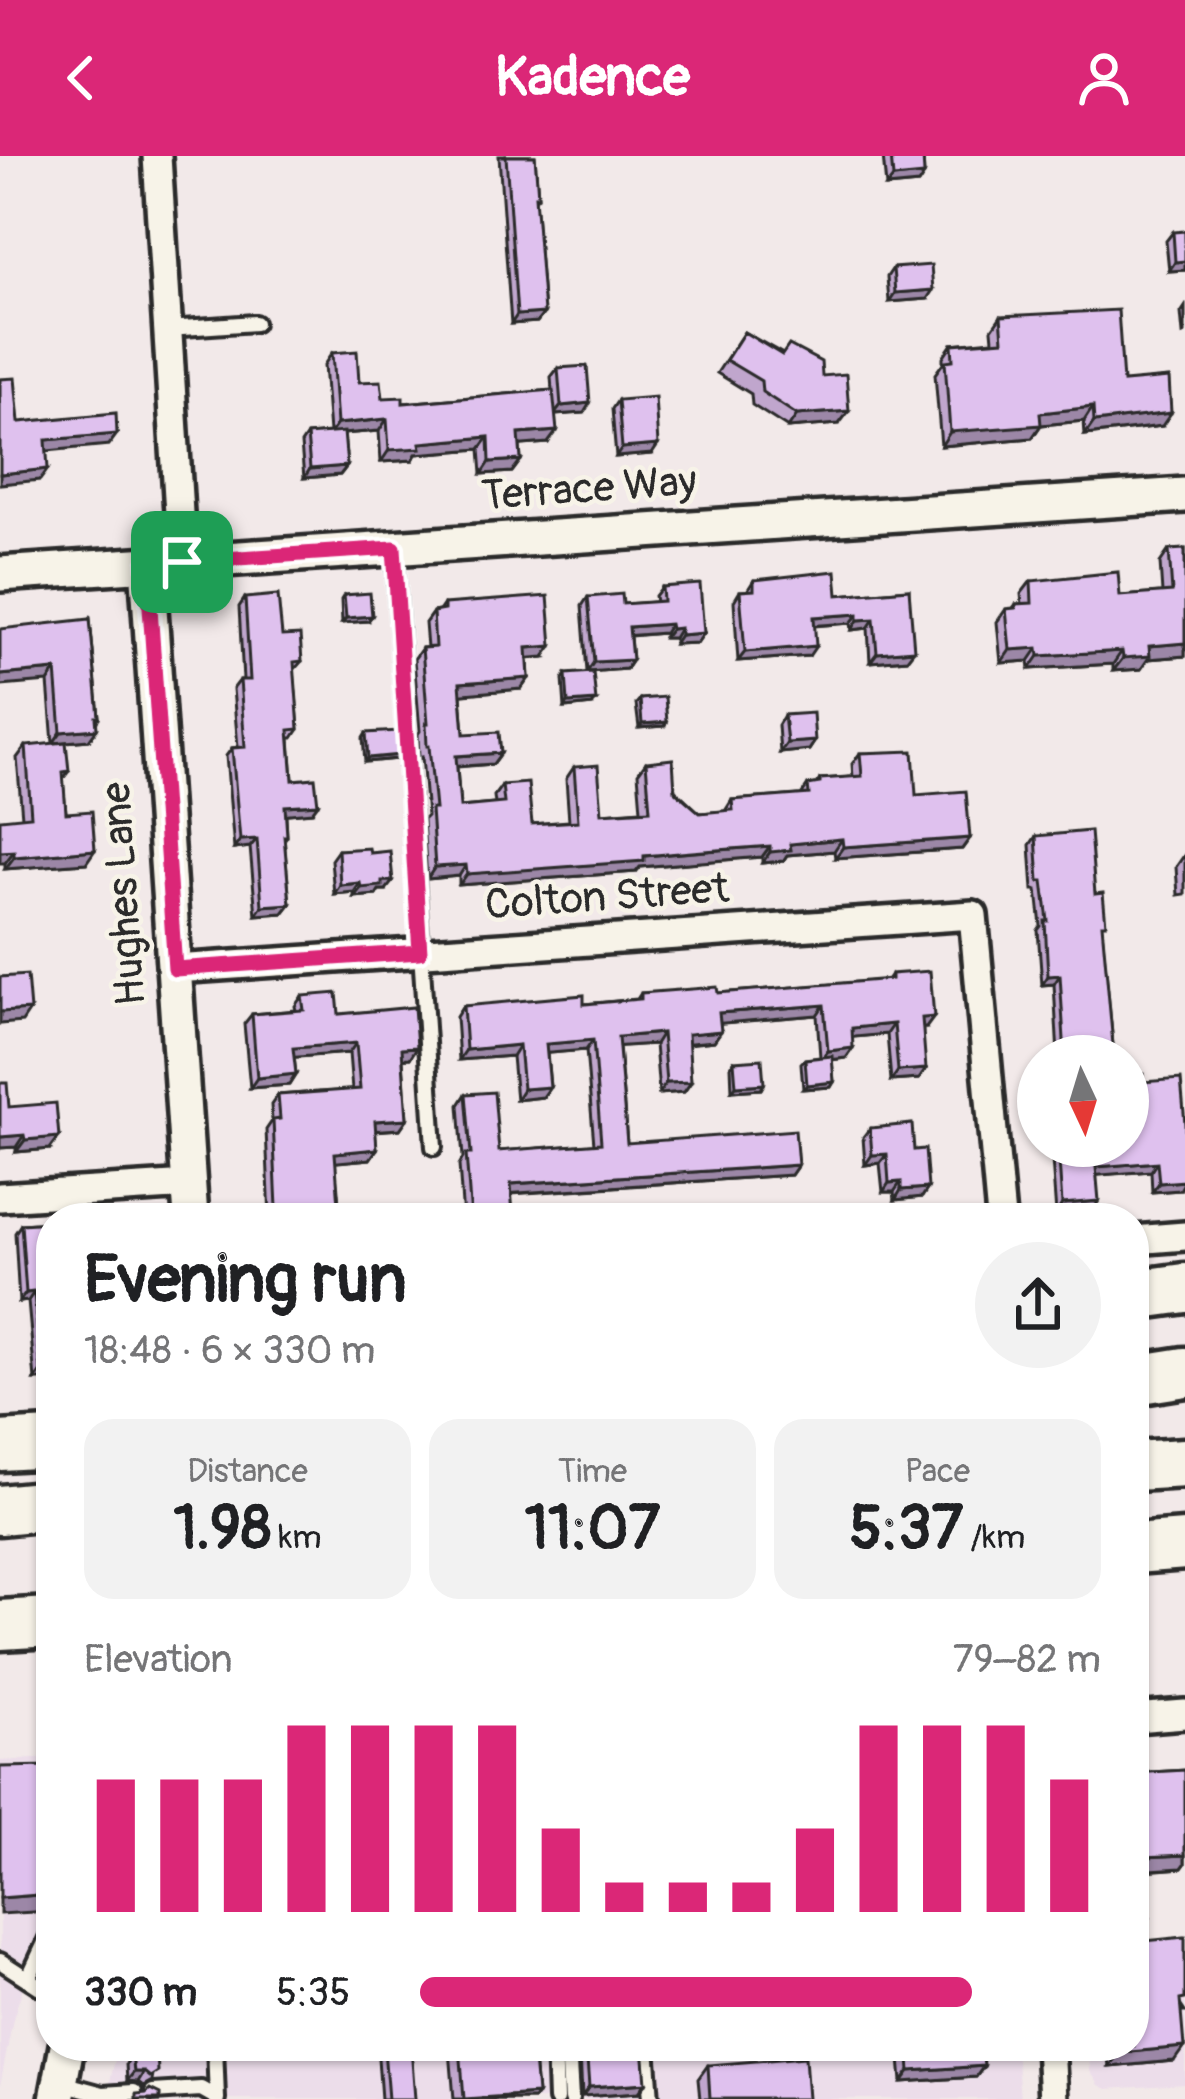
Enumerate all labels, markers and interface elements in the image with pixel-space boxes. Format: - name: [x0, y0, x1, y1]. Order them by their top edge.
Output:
- text: Kadence: [495, 44, 690, 112]
- icon: back: [48, 45, 114, 111]
- icon: person: [1071, 45, 1137, 111]
- street label: Terrace Way: [480, 456, 698, 522]
- pin: [131, 511, 233, 613]
- icon: arrive: [149, 529, 215, 595]
- street label: Hughes Lane: [90, 780, 158, 1008]
- street label: Colton Street: [483, 863, 731, 931]
- north arrow: [1017, 1035, 1149, 1167]
- map controls: [1017, 1035, 1149, 1167]
- text: Evening run: [84, 1239, 407, 1322]
- button: share: [975, 1242, 1101, 1368]
- text: 18:48 · 6 × 330 m: [84, 1326, 375, 1375]
- text: Distance: [187, 1451, 308, 1492]
- text: Time: [558, 1451, 627, 1492]
- text: Pace: [905, 1451, 970, 1492]
- text: 1.98: [174, 1492, 271, 1567]
- text: 11:07: [525, 1492, 660, 1567]
- text: 5:37: [850, 1492, 963, 1567]
- text: km: [271, 1517, 321, 1558]
- text: /km: [963, 1517, 1025, 1558]
- text: Elevation: [84, 1635, 233, 1684]
- text: 79–82 m: [953, 1635, 1101, 1684]
- text: 330 m: [84, 1968, 197, 2017]
- text: 5:35: [276, 1968, 350, 2017]

